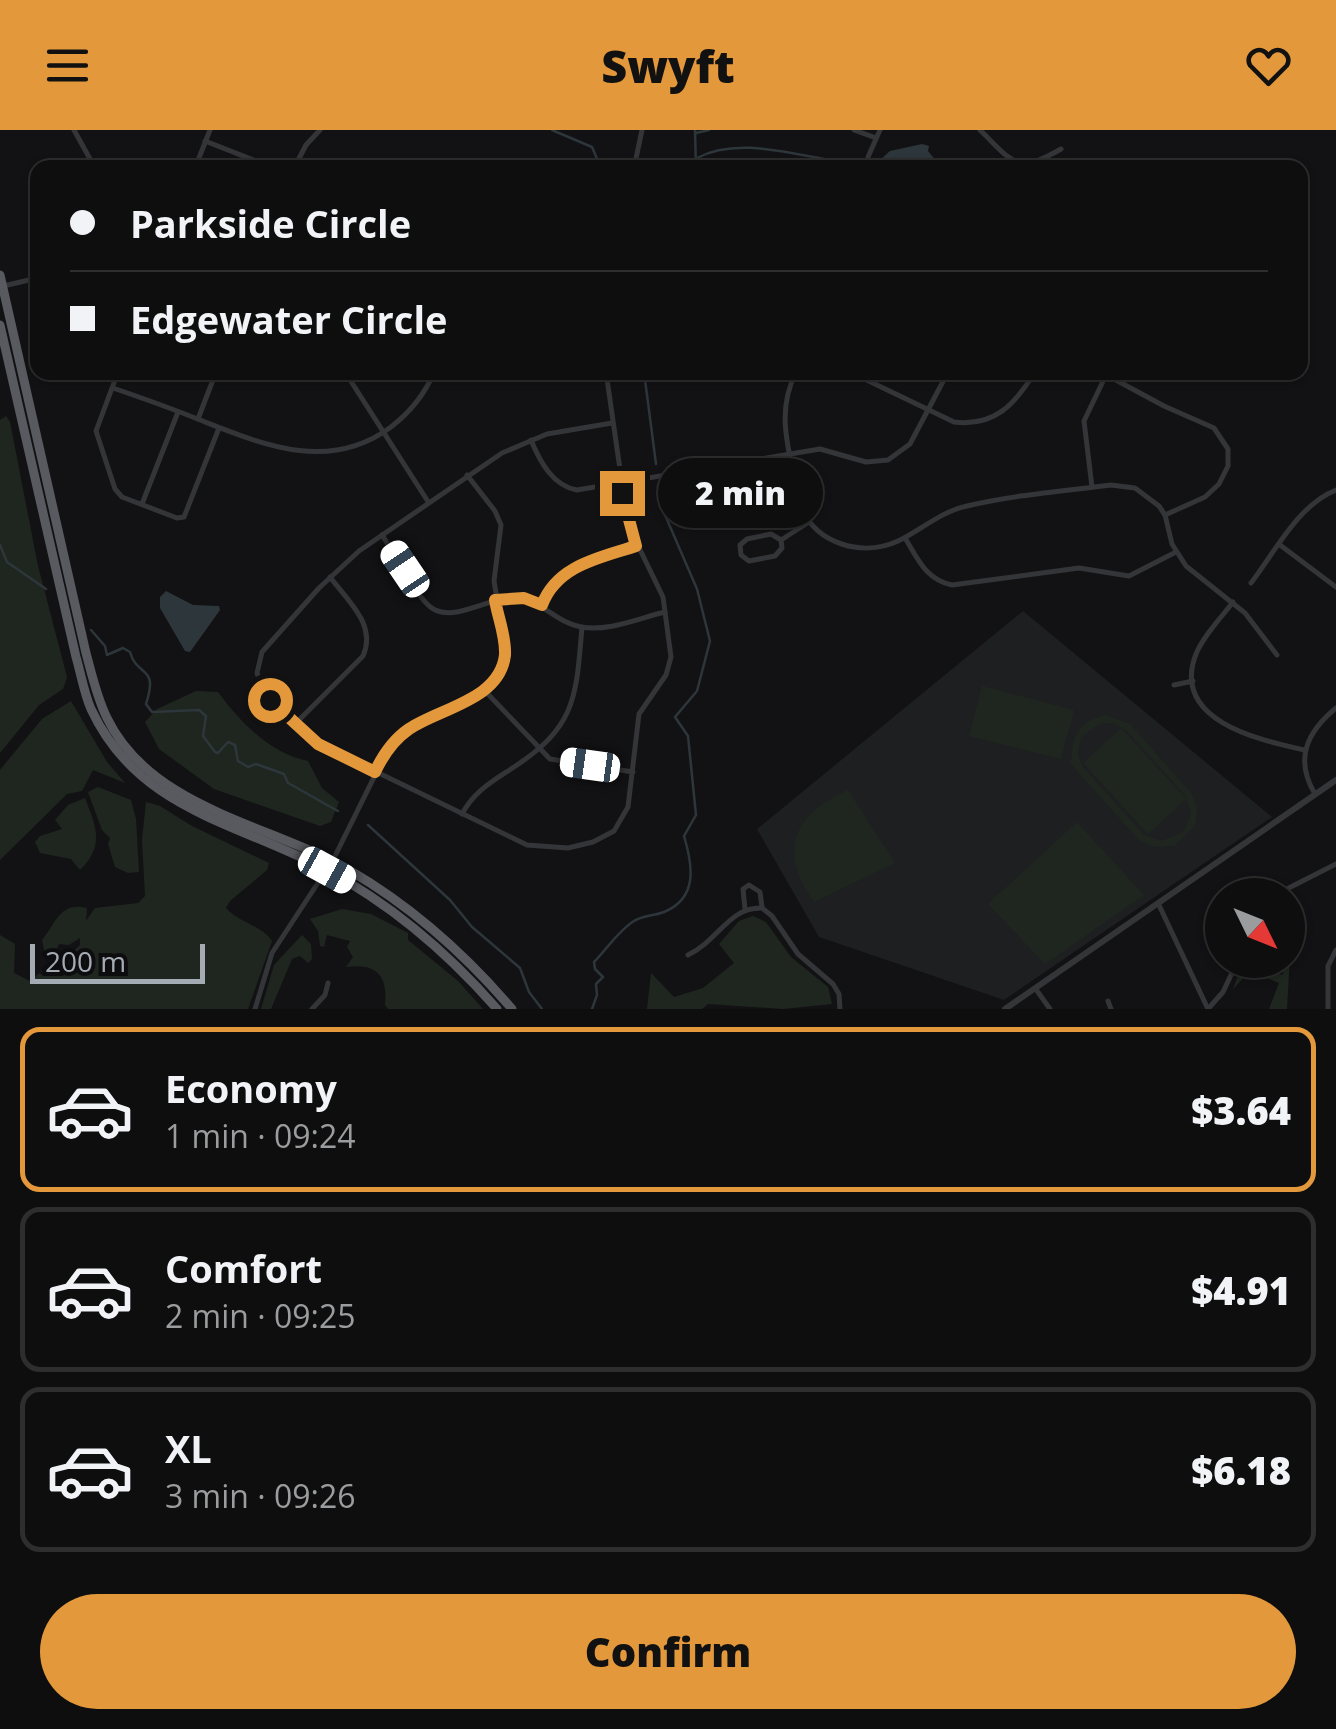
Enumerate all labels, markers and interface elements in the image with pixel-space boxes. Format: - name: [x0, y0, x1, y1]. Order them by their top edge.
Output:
- text: Swyft: [601, 35, 735, 96]
- icon: menu: [40, 38, 95, 93]
- icon: heart: [1241, 38, 1296, 93]
- text: Parkside Circle: [130, 197, 411, 249]
- text: Edgewater Circle: [130, 293, 447, 345]
- callout: 2 min: [657, 458, 822, 528]
- route end: [600, 471, 645, 516]
- text: 2 min: [695, 471, 786, 514]
- car: [376, 536, 434, 602]
- route start: [248, 678, 293, 723]
- car: [558, 746, 622, 784]
- car: [293, 842, 361, 898]
- north arrow: [1205, 878, 1305, 978]
- map controls: [1205, 878, 1305, 978]
- scale bar: [30, 939, 205, 984]
- text: 200 m: [45, 942, 126, 980]
- text: Economy: [165, 1062, 337, 1114]
- icon: car: [45, 1065, 135, 1155]
- text: $3.64: [1191, 1084, 1291, 1136]
- text: 1 min · 09:24: [165, 1114, 356, 1157]
- text: Comfort: [165, 1242, 322, 1294]
- icon: car: [45, 1245, 135, 1335]
- text: $4.91: [1191, 1264, 1291, 1316]
- text: 2 min · 09:25: [165, 1294, 356, 1337]
- text: XL: [165, 1422, 212, 1474]
- icon: car: [45, 1425, 135, 1515]
- text: $6.18: [1191, 1444, 1291, 1496]
- text: 3 min · 09:26: [165, 1474, 356, 1517]
- button: Confirm: [40, 1594, 1296, 1709]

